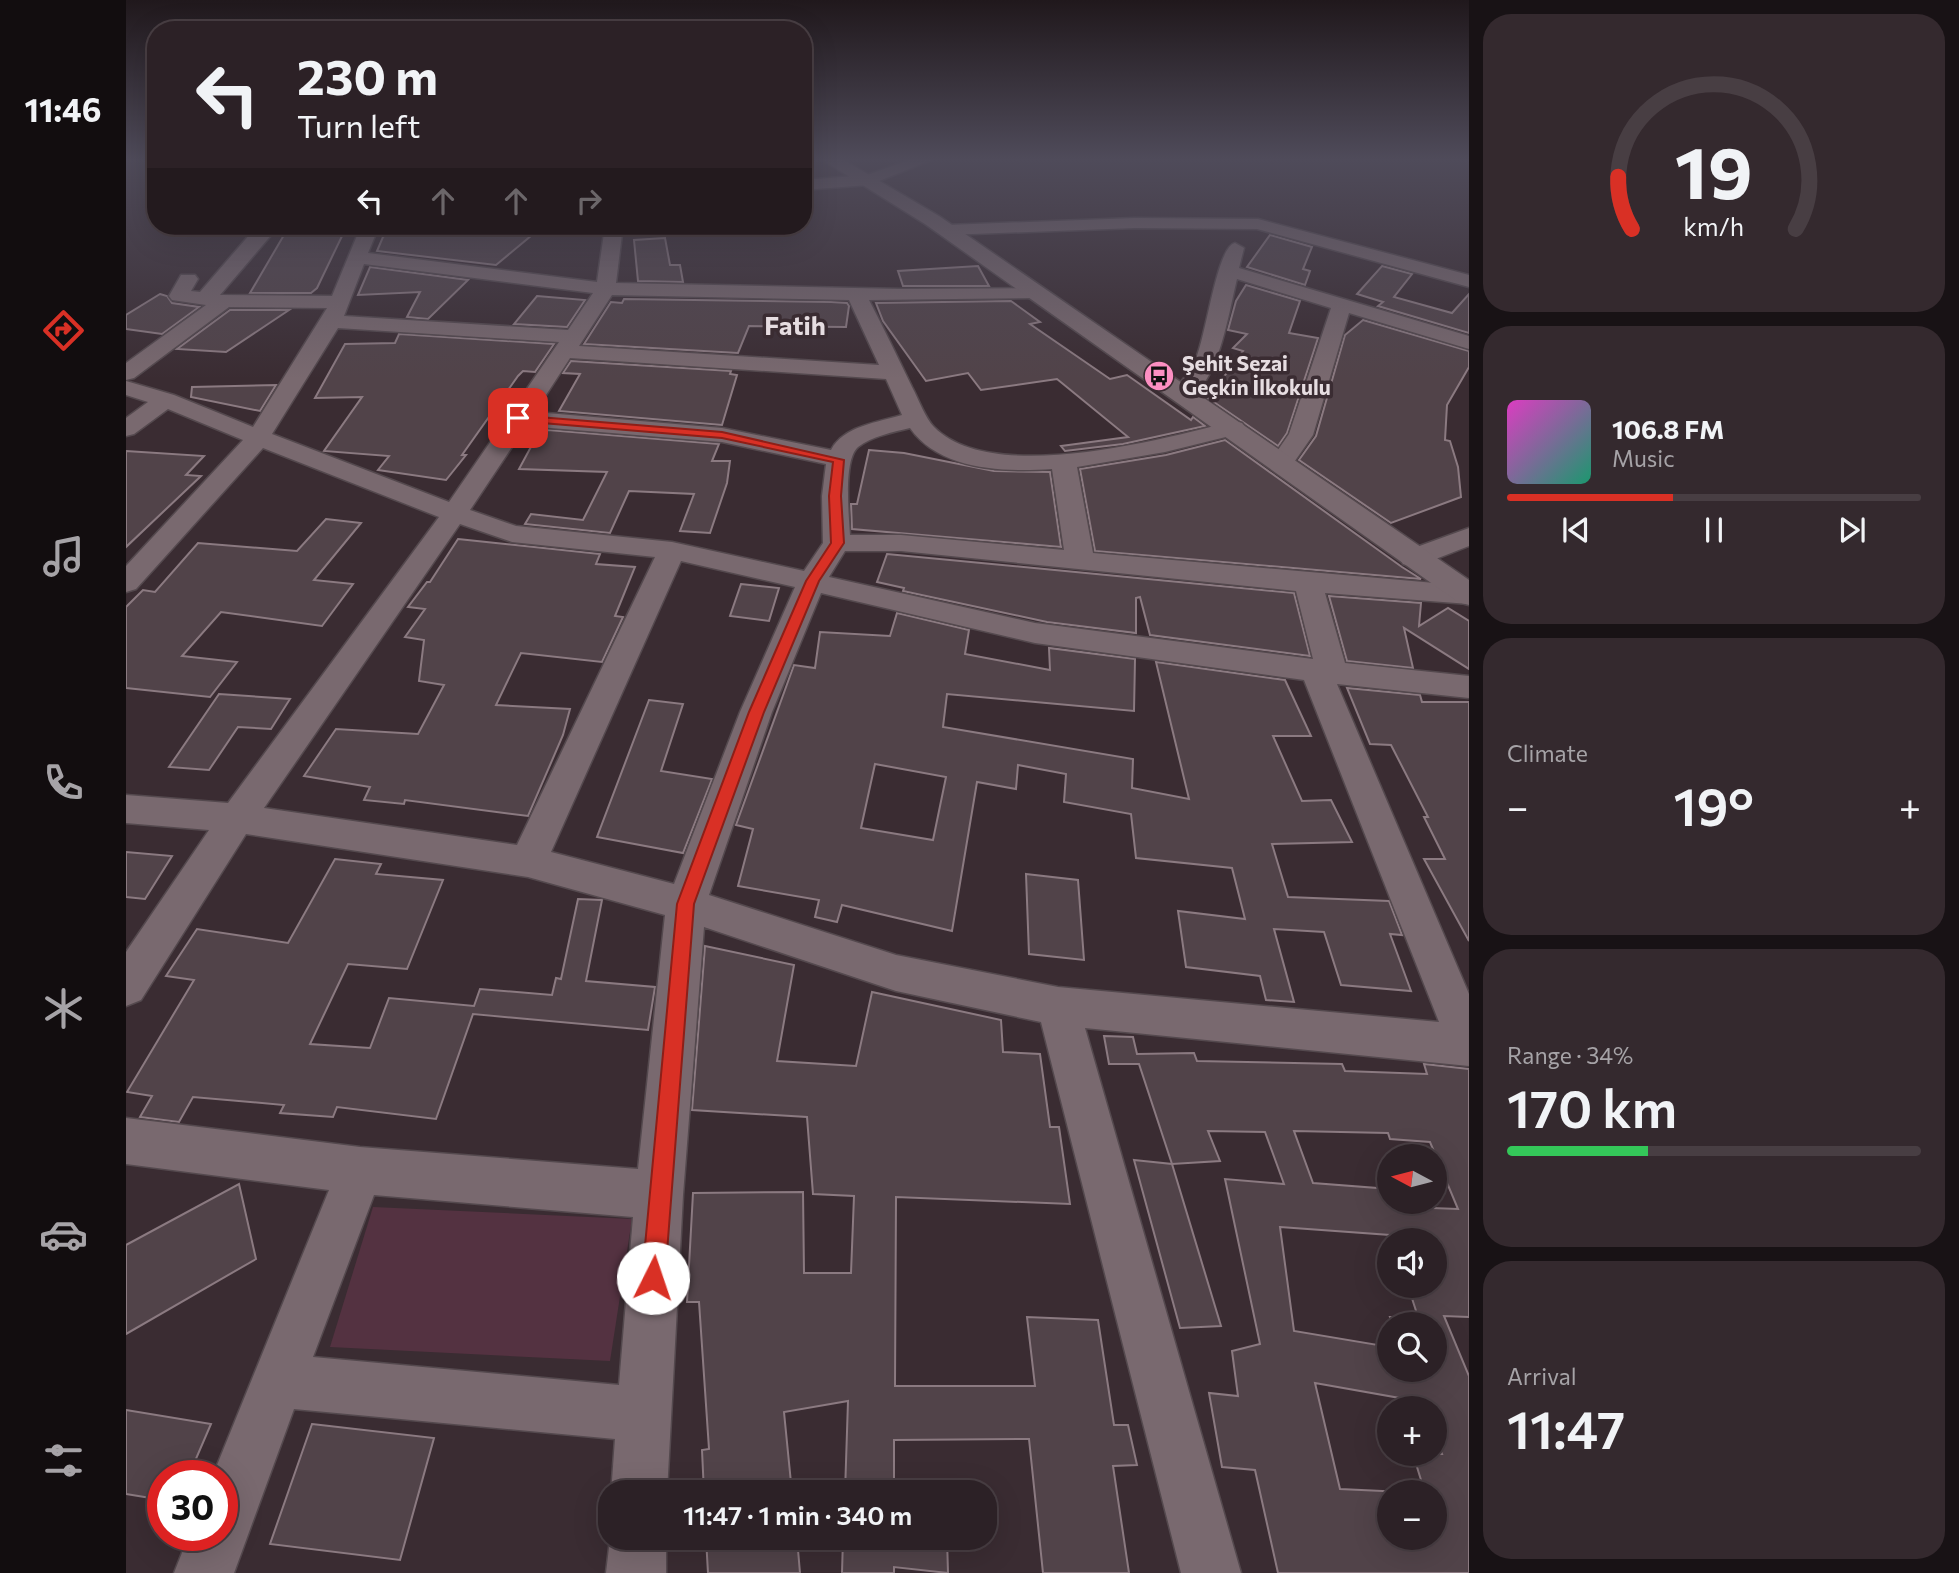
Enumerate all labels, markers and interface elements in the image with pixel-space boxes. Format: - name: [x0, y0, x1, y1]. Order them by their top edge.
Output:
- text: 230 m: [297, 45, 438, 105]
- icon: left: [182, 49, 273, 140]
- text: 11:46: [25, 89, 101, 129]
- text: Turn left: [297, 105, 421, 145]
- text: 19: [1675, 125, 1753, 214]
- icon: left: [351, 182, 389, 220]
- icon: ahead: [424, 182, 462, 220]
- icon: ahead: [497, 182, 535, 220]
- icon: right: [570, 182, 608, 220]
- text: km/h: [1684, 211, 1744, 241]
- icon: directions: [39, 306, 88, 355]
- district label: Fatih: [764, 309, 826, 340]
- place label: Şehit Sezai Geçkin İlkokulu: [1182, 350, 1331, 399]
- bus stop icon: Şehit Sezai Geçkin İlkokulu: [1142, 359, 1176, 393]
- pin: [488, 388, 548, 448]
- icon: arrive: [499, 399, 537, 437]
- text: 106.8 FM: [1612, 413, 1724, 444]
- text: Music: [1612, 444, 1675, 472]
- icon: previous: [1557, 511, 1595, 549]
- icon: pause: [1695, 511, 1733, 549]
- icon: next: [1833, 511, 1871, 549]
- icon: music: [39, 532, 88, 581]
- text: Climate: [1507, 739, 1588, 767]
- icon: phone: [39, 758, 88, 807]
- text: 19°: [1673, 773, 1754, 837]
- text: −: [1507, 782, 1529, 829]
- text: +: [1899, 782, 1921, 829]
- icon: climate: [39, 984, 88, 1033]
- text: Range · 34%: [1507, 1041, 1633, 1069]
- text: 170 km: [1507, 1075, 1677, 1139]
- north arrow: [1377, 1144, 1447, 1214]
- map controls: [1377, 1144, 1447, 1550]
- icon: car: [39, 1210, 88, 1259]
- button: sound: [1377, 1228, 1447, 1298]
- position arrow: [616, 1241, 690, 1315]
- button: search: [1377, 1312, 1447, 1382]
- text: Arrival: [1507, 1362, 1577, 1390]
- button: +: [1377, 1396, 1447, 1466]
- text: 11:47: [1507, 1396, 1625, 1460]
- icon: filters: [39, 1436, 88, 1485]
- speed limit sign: 30: [147, 1460, 238, 1551]
- button: −: [1377, 1480, 1447, 1550]
- text: 11:47 · 1 min · 340 m: [683, 1499, 912, 1530]

